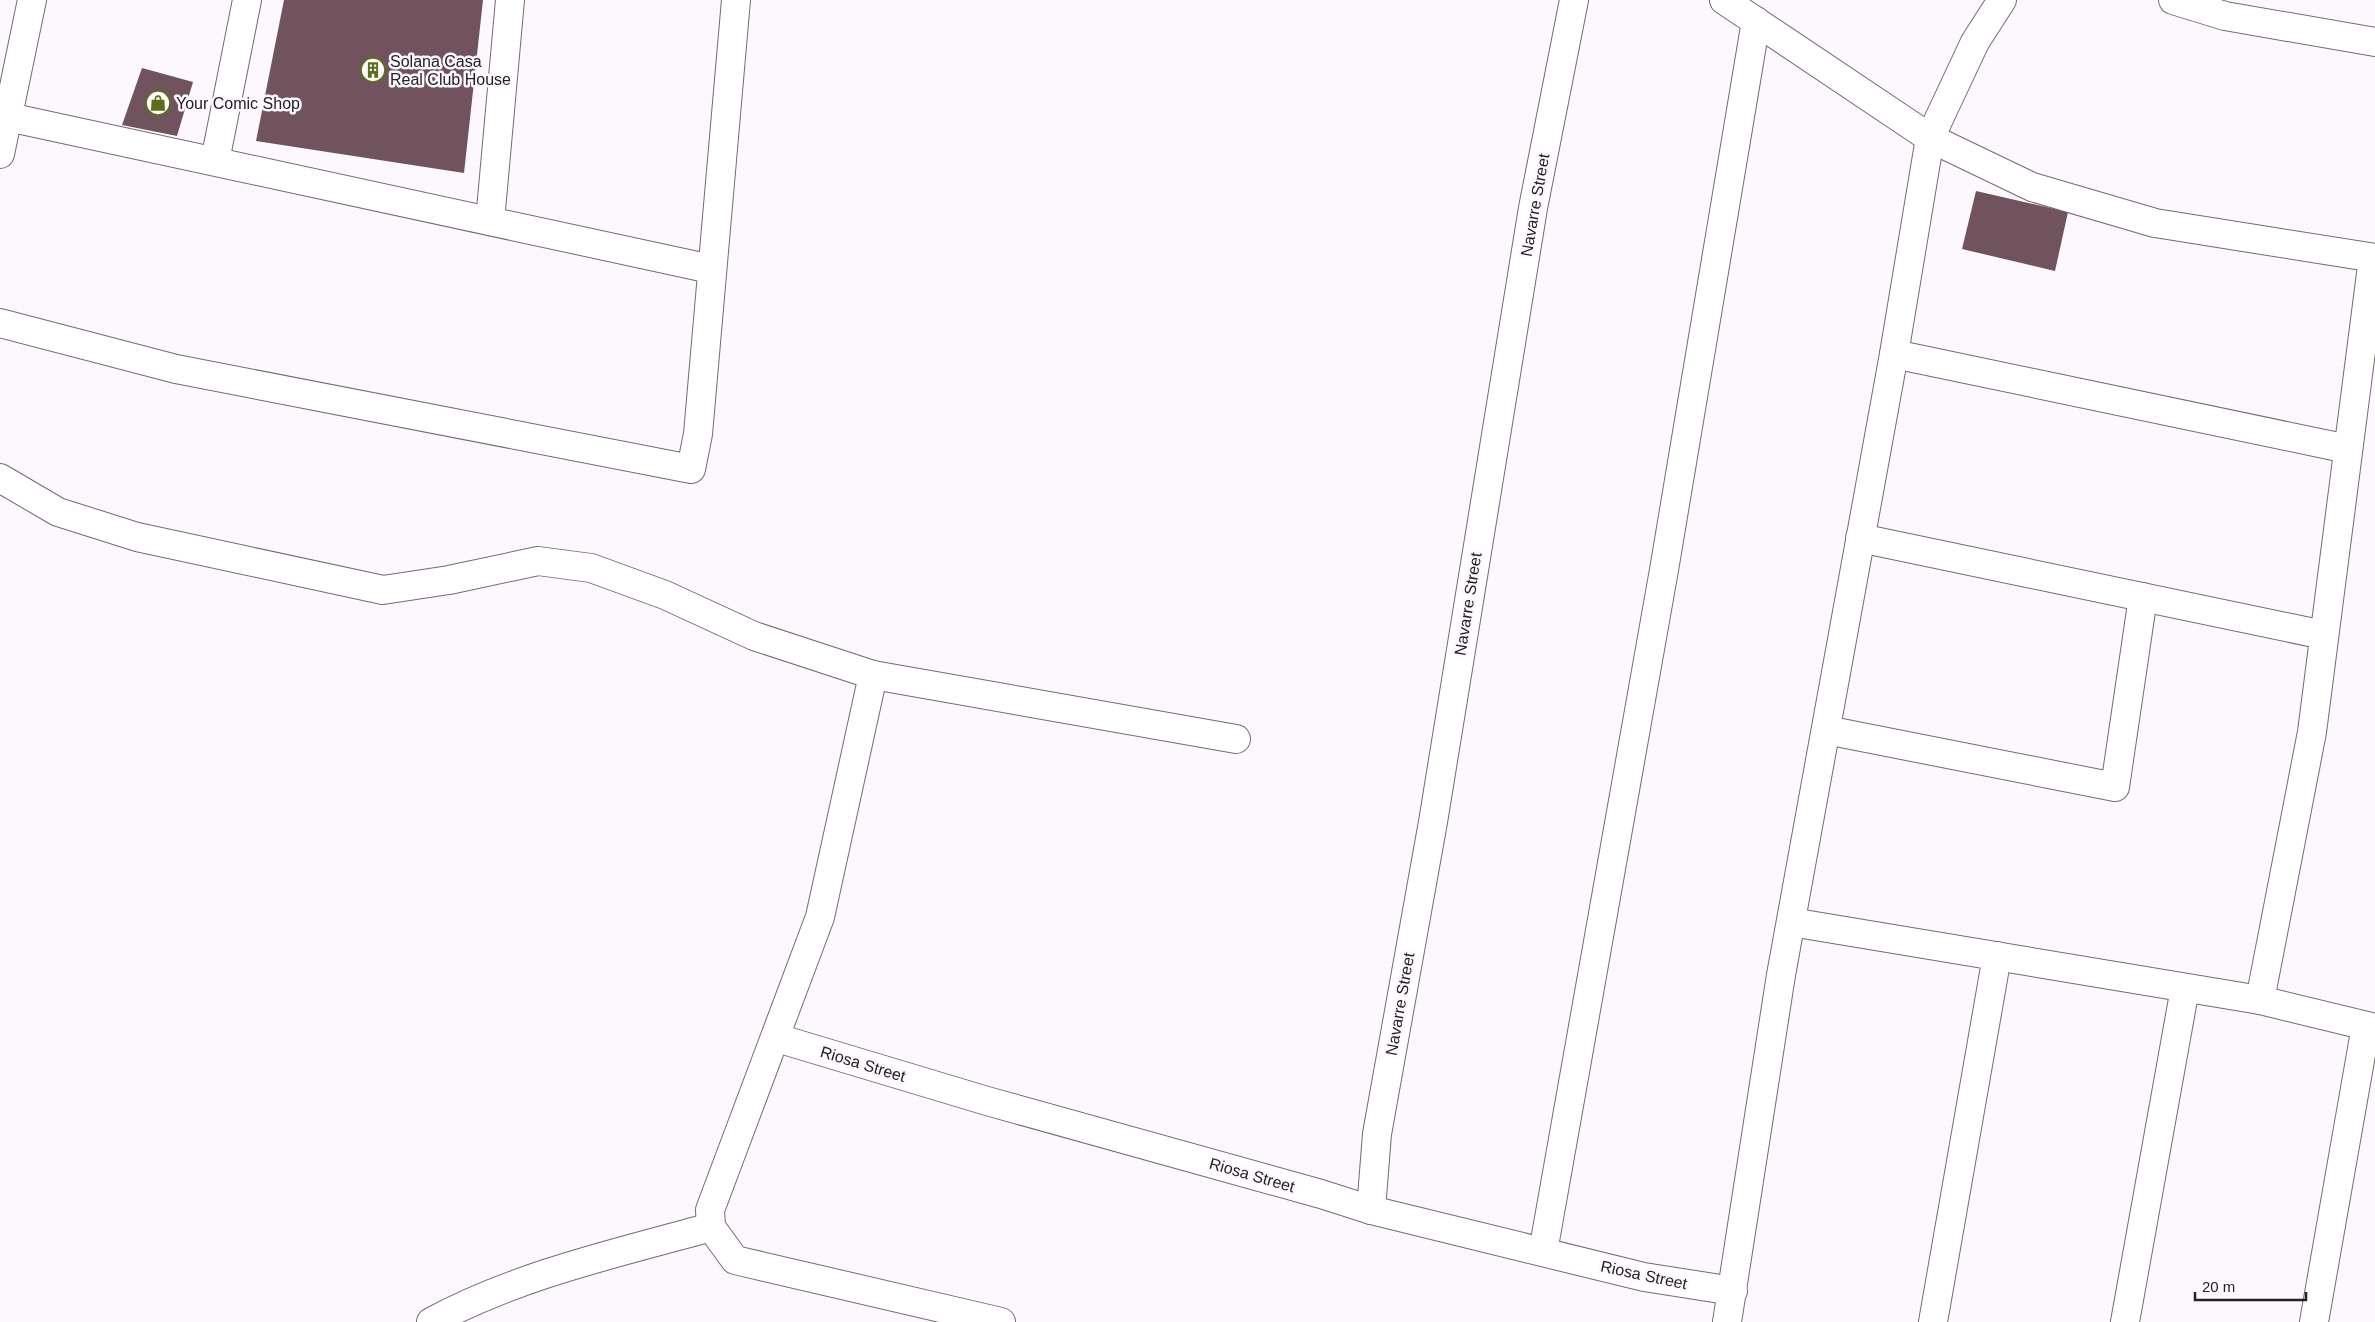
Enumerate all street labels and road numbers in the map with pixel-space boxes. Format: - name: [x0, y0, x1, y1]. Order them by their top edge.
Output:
- street label: Navarre Street: [1518, 152, 1552, 258]
- street label: Navarre Street: [1451, 551, 1485, 657]
- street label: Navarre Street: [1383, 951, 1417, 1057]
- street label: Riosa Street: [818, 1043, 908, 1085]
- street label: Riosa Street: [1207, 1155, 1297, 1195]
- street label: Riosa Street: [1599, 1258, 1689, 1293]

